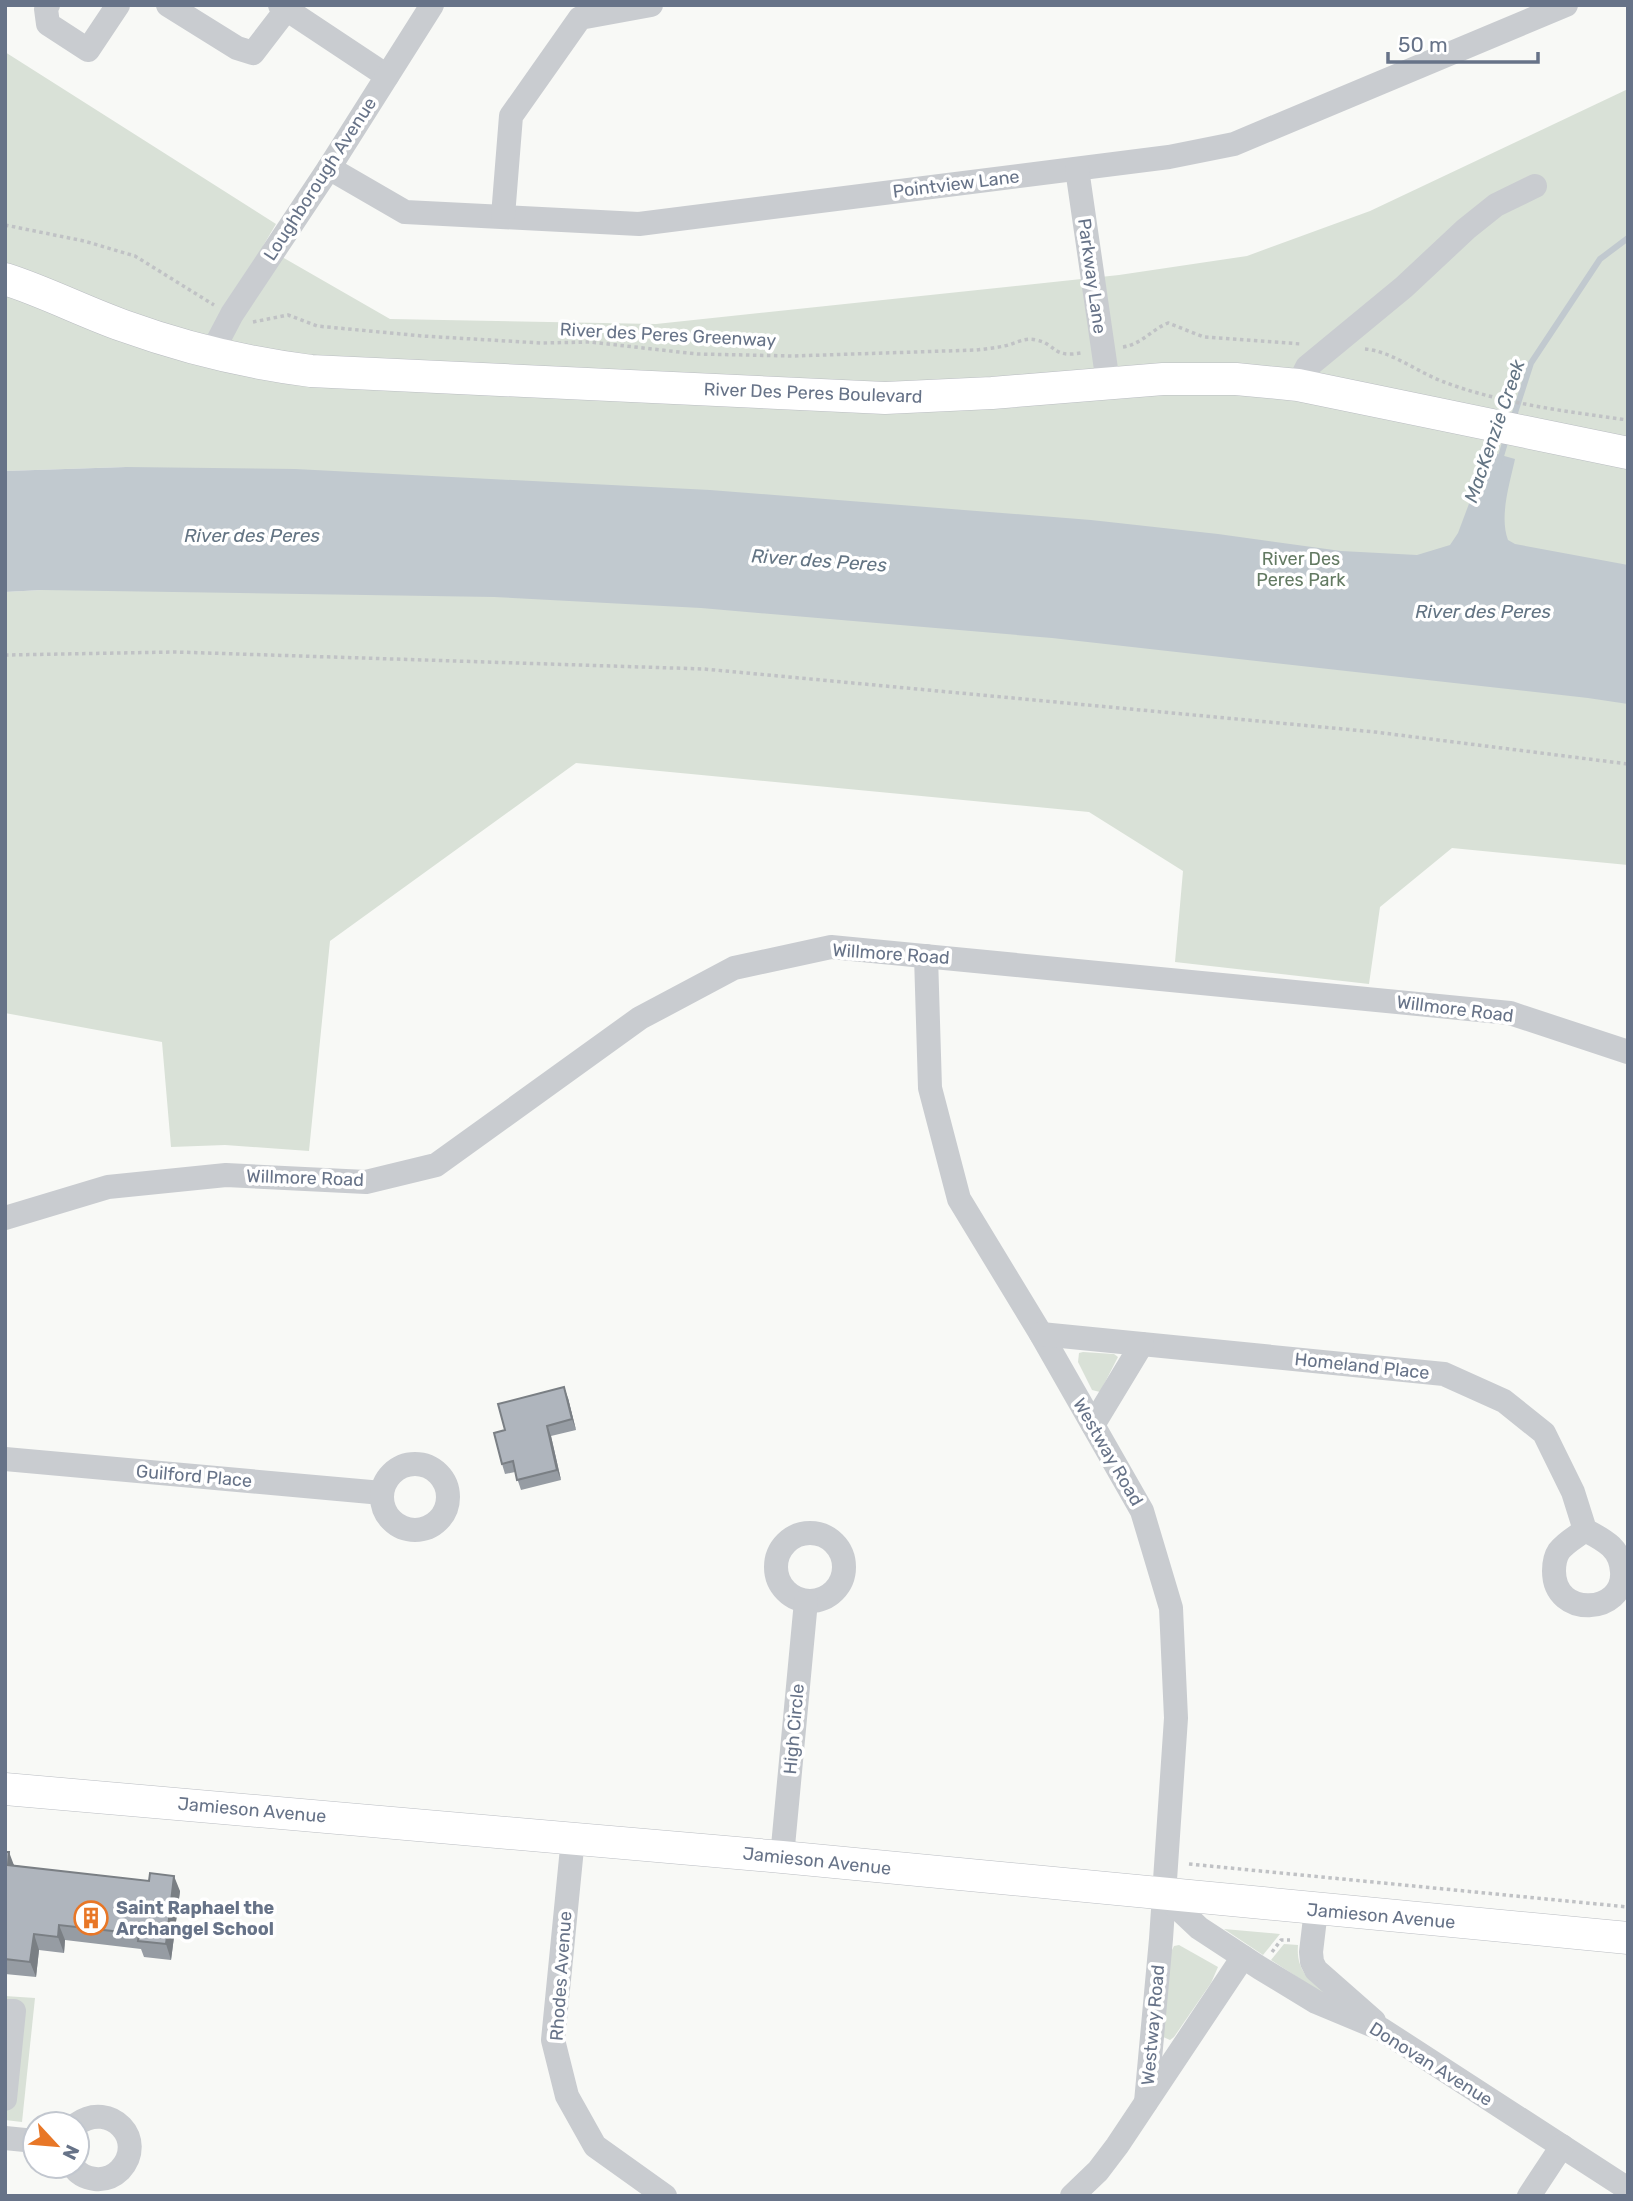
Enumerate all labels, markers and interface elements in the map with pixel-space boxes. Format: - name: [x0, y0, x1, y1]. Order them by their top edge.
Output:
- scale bar: [1388, 21, 1538, 65]
- text: 50 m: [1398, 32, 1448, 57]
- street label: Loughborough Avenue: [259, 93, 381, 265]
- street label: Pointview Lane: [891, 165, 1021, 203]
- street label: Parkway Lane: [1073, 217, 1111, 335]
- street label: River des Peres Greenway: [559, 318, 777, 352]
- water label: MacKenzie Creek: [1459, 356, 1530, 506]
- street label: River Des Peres Boulevard: [703, 378, 923, 408]
- water label: River des Peres: [184, 524, 320, 547]
- water label: River des Peres: [750, 544, 888, 577]
- park label: River Des Peres Park: [1256, 548, 1346, 591]
- water label: River des Peres: [1415, 600, 1551, 623]
- street label: Willmore Road: [832, 939, 950, 969]
- street label: Willmore Road: [1395, 991, 1515, 1027]
- street label: Willmore Road: [246, 1165, 364, 1191]
- street label: Homeland Place: [1293, 1348, 1431, 1384]
- street label: Westway Road: [1068, 1394, 1148, 1510]
- street label: Guilford Place: [135, 1460, 253, 1492]
- street label: High Circle: [779, 1683, 809, 1775]
- street label: Jamieson Avenue: [177, 1793, 327, 1827]
- street label: Jamieson Avenue: [742, 1842, 892, 1880]
- place label: Saint Raphael the Archangel School: [116, 1897, 275, 1940]
- building icon: Saint Raphael the Archangel School: [72, 1899, 110, 1937]
- street label: Jamieson Avenue: [1306, 1899, 1456, 1933]
- street label: Rhodes Avenue: [545, 1910, 577, 2042]
- street label: Westway Road: [1137, 1964, 1169, 2086]
- street label: Donovan Avenue: [1365, 2017, 1497, 2111]
- north arrow: [21, 2110, 91, 2180]
- text: N: [57, 2141, 84, 2163]

